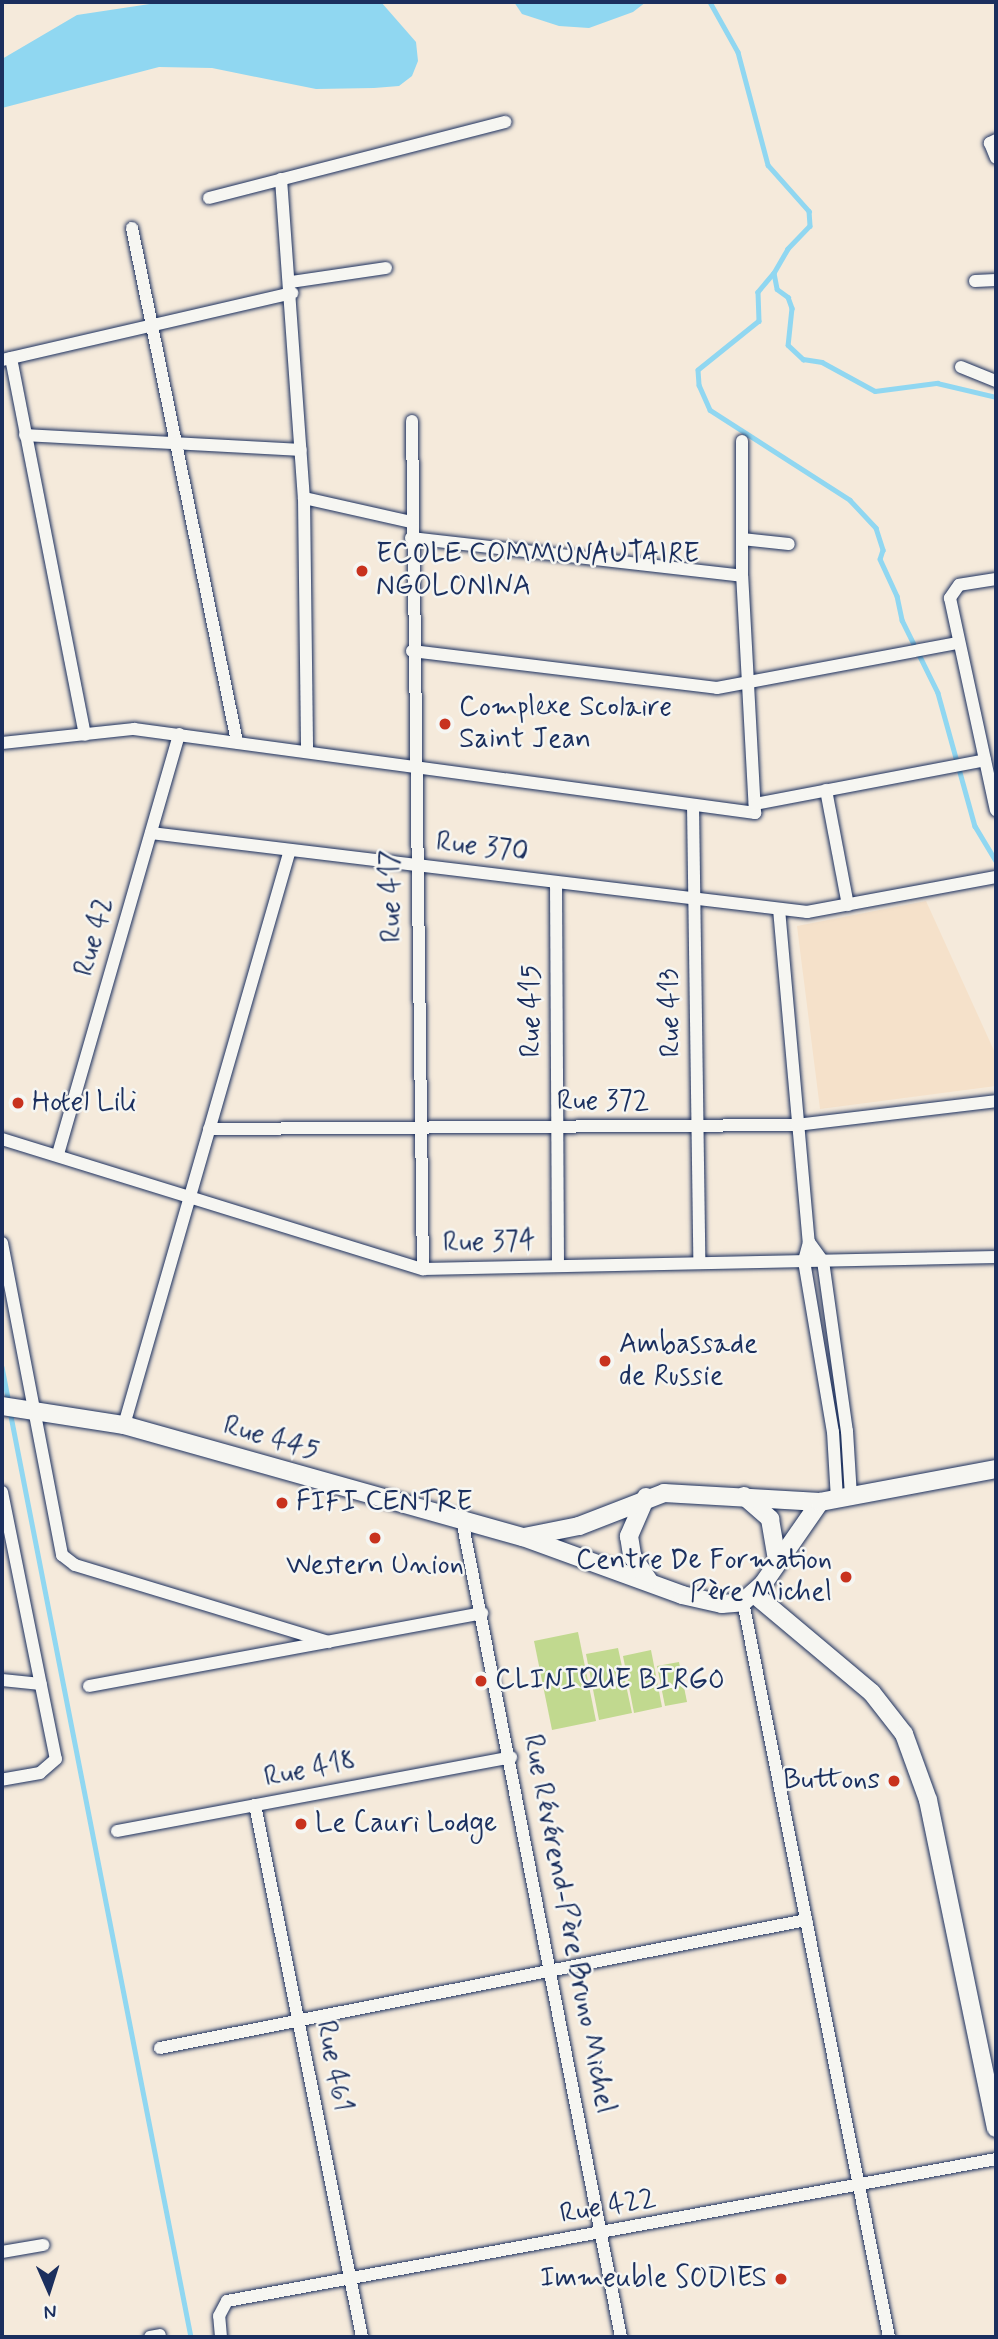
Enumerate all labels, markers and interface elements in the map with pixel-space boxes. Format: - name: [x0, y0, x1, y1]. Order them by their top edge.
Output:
- place label: ECOLE COMMUNAUTAIRE NGOLONINA: [376, 538, 707, 604]
- marker: ECOLE COMMUNAUTAIRE NGOLONINA: [354, 563, 370, 579]
- place label: Complexe Scolaire Saint Jean: [459, 691, 671, 757]
- marker: Complexe Scolaire Saint Jean: [437, 716, 453, 732]
- street label: Rue 370: [434, 826, 530, 870]
- street label: Rue 417: [374, 849, 410, 943]
- street label: Rue 42: [68, 894, 122, 980]
- street label: Rue 415: [515, 964, 549, 1058]
- street label: Rue 413: [653, 968, 689, 1058]
- street label: Rue 372: [557, 1085, 649, 1119]
- place label: Hotel Lili: [32, 1086, 136, 1120]
- marker: Hotel Lili: [10, 1095, 26, 1111]
- street label: Rue 374: [443, 1225, 535, 1261]
- place label: Ambassade de Russie: [619, 1328, 758, 1394]
- marker: Ambassade de Russie: [597, 1353, 613, 1369]
- street label: Rue 445: [219, 1409, 323, 1469]
- place label: FIFI CENTRE: [296, 1486, 475, 1520]
- marker: FIFI CENTRE: [274, 1495, 290, 1511]
- marker: Western Union: [367, 1530, 383, 1546]
- place label: Centre De Formation Père Michel: [573, 1544, 832, 1610]
- place label: Western Union: [290, 1549, 460, 1583]
- marker: Centre De Formation Père Michel: [838, 1569, 854, 1585]
- place label: CLINIQUE BIRGO: [495, 1664, 725, 1698]
- marker: CLINIQUE BIRGO: [473, 1673, 489, 1689]
- street label: Rue Révérend-Père Bruno Michel: [514, 1727, 622, 2121]
- street label: Rue 418: [261, 1745, 359, 1795]
- place label: Buttons: [783, 1764, 880, 1798]
- marker: Buttons: [886, 1773, 902, 1789]
- place label: Le Cauri Lodge: [315, 1807, 494, 1841]
- marker: Le Cauri Lodge: [293, 1816, 309, 1832]
- street label: Rue 461: [308, 2018, 358, 2114]
- street label: Rue 422: [557, 2182, 659, 2232]
- north arrow: [14, 2255, 84, 2325]
- place label: Immeuble SODIES: [531, 2262, 767, 2296]
- marker: Immeuble SODIES: [773, 2271, 789, 2287]
- text: N: [43, 2299, 57, 2324]

